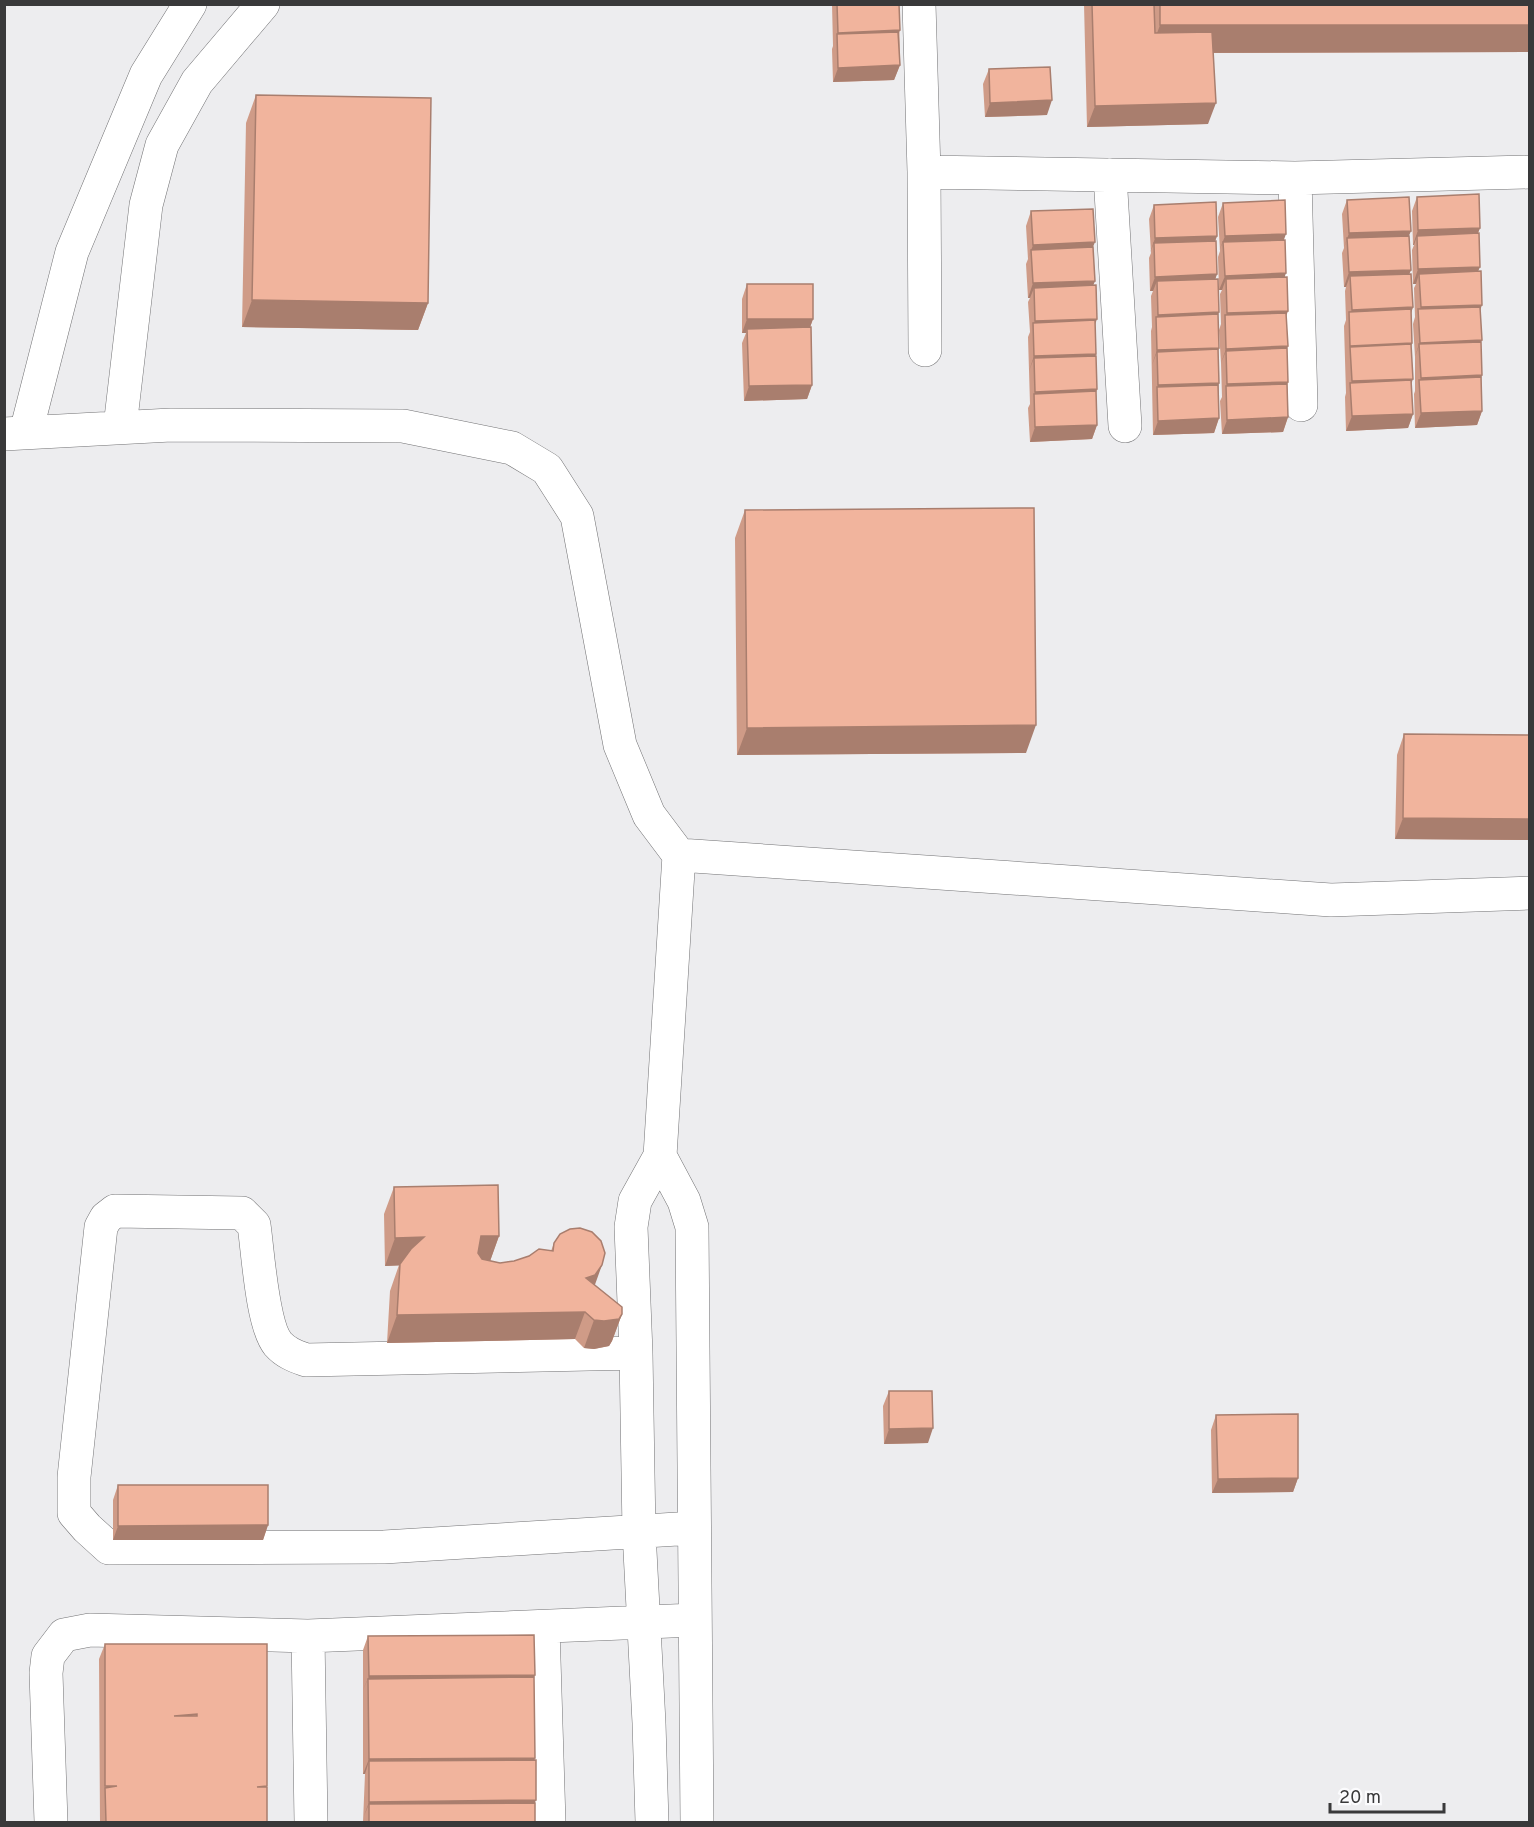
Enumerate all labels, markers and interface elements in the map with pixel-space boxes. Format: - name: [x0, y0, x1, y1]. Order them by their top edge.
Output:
- scale bar: [1330, 1776, 1444, 1814]
- text: 20 m: [1339, 1787, 1381, 1810]

